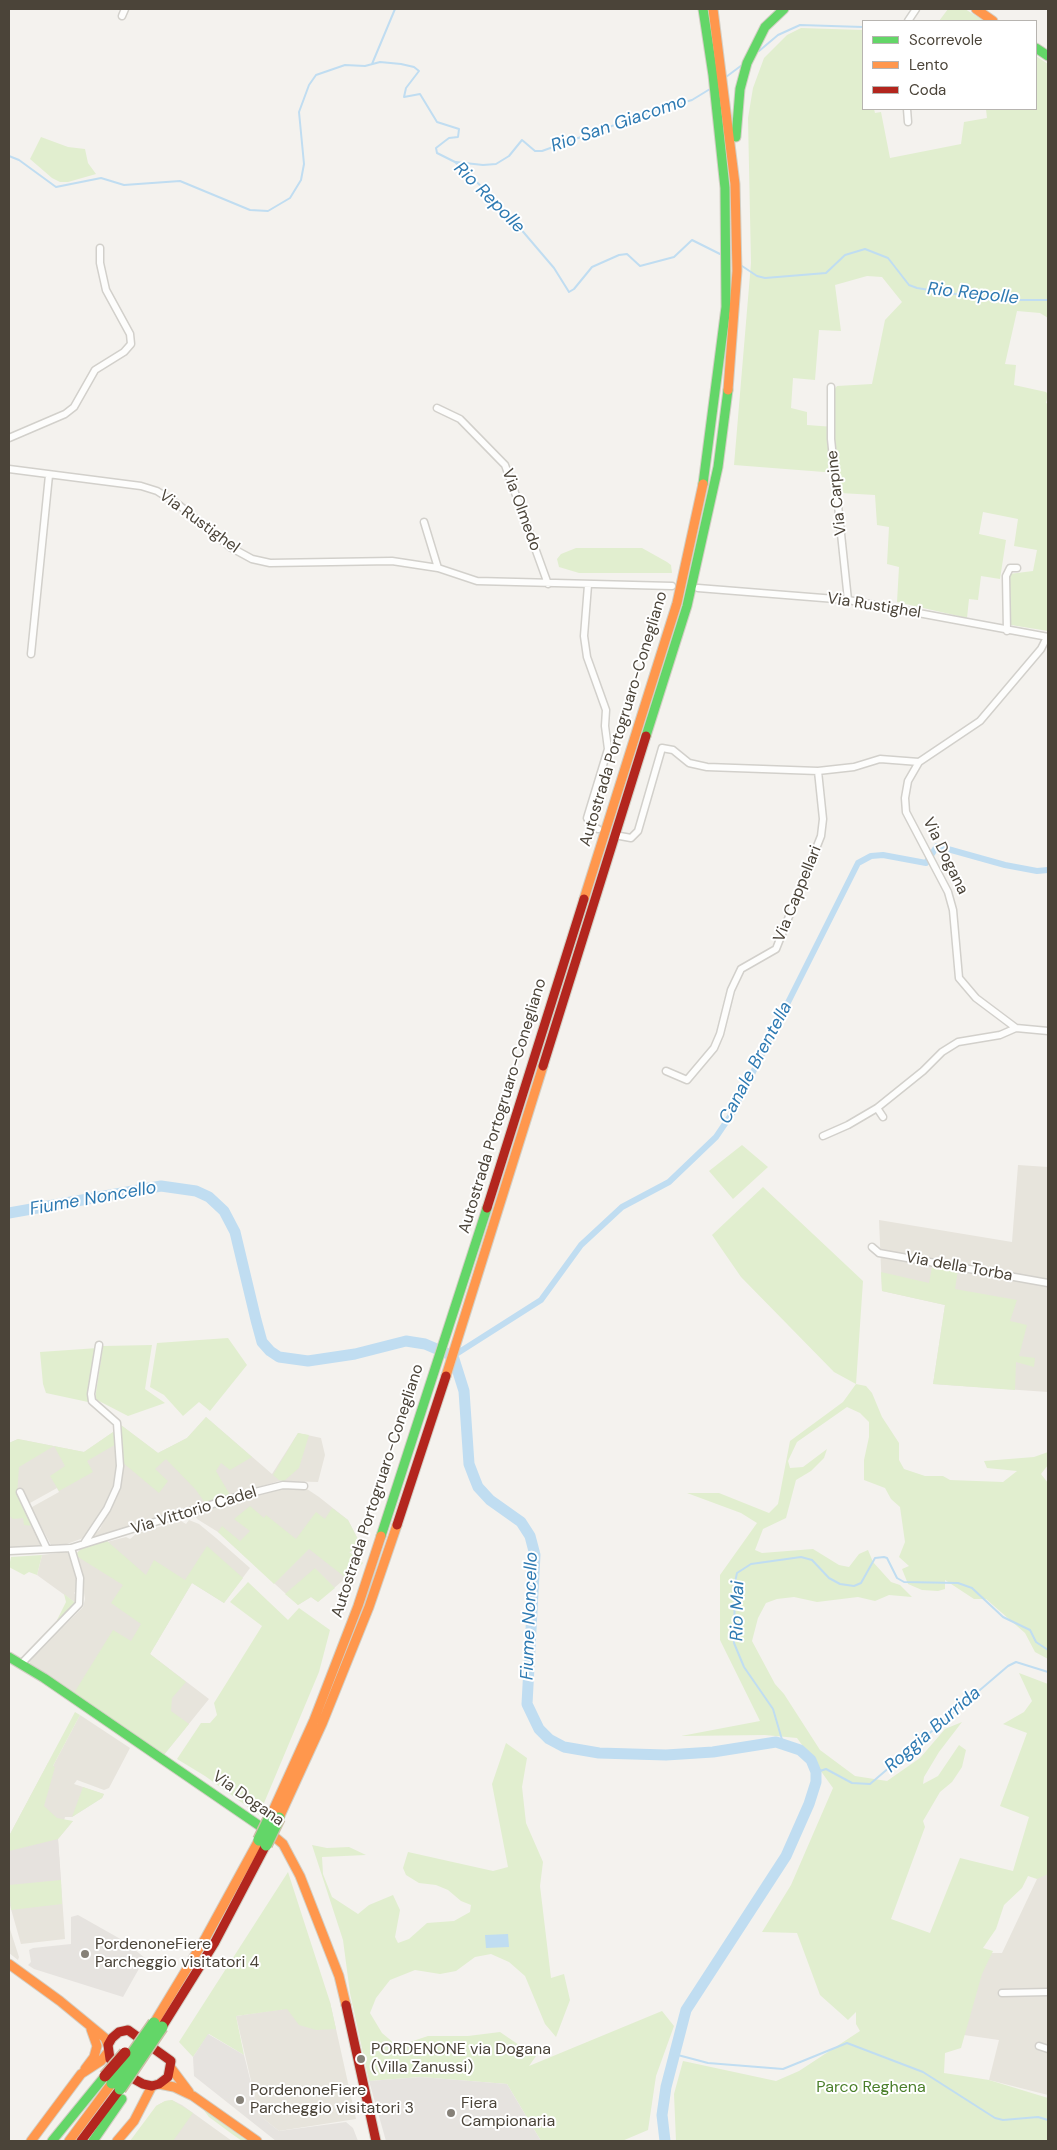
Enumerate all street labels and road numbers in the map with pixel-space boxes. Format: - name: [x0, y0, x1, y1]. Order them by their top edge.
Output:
- street label: Via Carpine: [823, 449, 851, 537]
- street label: Via Olmedo: [497, 466, 545, 554]
- street label: Via Rustighel: [155, 486, 243, 558]
- street label: Autostrada Portogruaro-Conegliano: [576, 589, 672, 849]
- street label: Via Rustighel: [826, 589, 922, 623]
- street label: Via Dogana: [918, 814, 972, 898]
- street label: Via Cappellari: [770, 843, 826, 945]
- street label: Autostrada Portogruaro-Conegliano: [455, 976, 551, 1236]
- street label: Via della Torba: [904, 1248, 1014, 1286]
- street label: Autostrada Portogruaro-Conegliano: [328, 1362, 428, 1620]
- street label: Via Vittorio Cadel: [129, 1483, 259, 1539]
- street label: Via Dogana: [208, 1767, 288, 1831]

